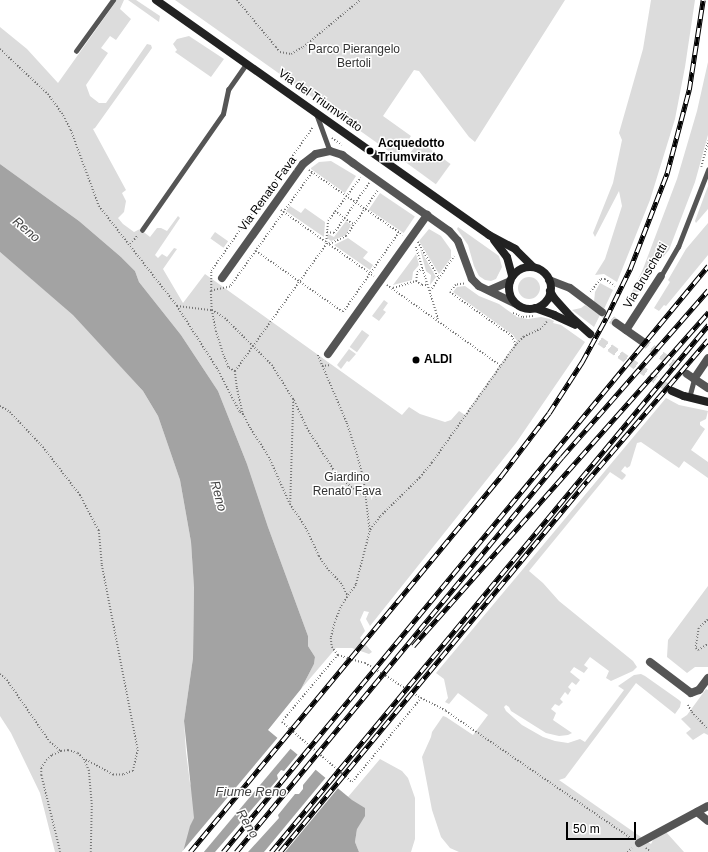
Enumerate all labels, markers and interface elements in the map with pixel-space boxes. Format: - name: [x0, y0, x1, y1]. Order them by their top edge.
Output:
- park label: Parco Pierangelo Bertoli: [308, 43, 400, 71]
- street label: Via del Triumvirato: [275, 67, 365, 135]
- place label: Acquedotto Triumvirato: [378, 137, 445, 165]
- marker: Acquedotto Triumvirato: [365, 146, 375, 156]
- street label: Via Renato Fava: [236, 154, 300, 234]
- water label: Reno: [9, 214, 43, 246]
- street label: Via Bruschetti: [621, 241, 671, 311]
- place label: ALDI: [424, 353, 452, 367]
- marker: ALDI: [411, 355, 421, 365]
- park label: Giardino Renato Fava: [313, 471, 381, 499]
- water label: Reno: [206, 479, 230, 513]
- water label: Fiume Reno: [216, 784, 286, 800]
- water label: Reno: [232, 807, 262, 841]
- scale bar: [568, 814, 638, 840]
- text: 50 m: [573, 822, 600, 836]

